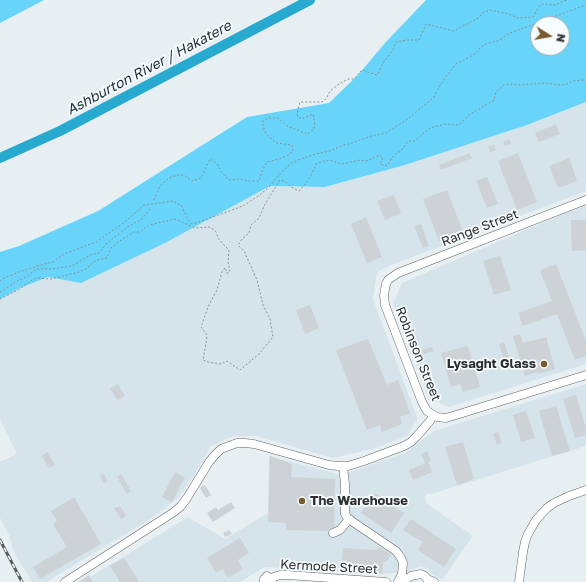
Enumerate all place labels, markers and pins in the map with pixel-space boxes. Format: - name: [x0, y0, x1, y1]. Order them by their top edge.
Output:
- place label: Lysaght Glass: [447, 356, 536, 372]
- marker: Lysaght Glass: [539, 359, 549, 369]
- place label: The Warehouse: [310, 493, 408, 509]
- marker: The Warehouse: [297, 496, 307, 506]

